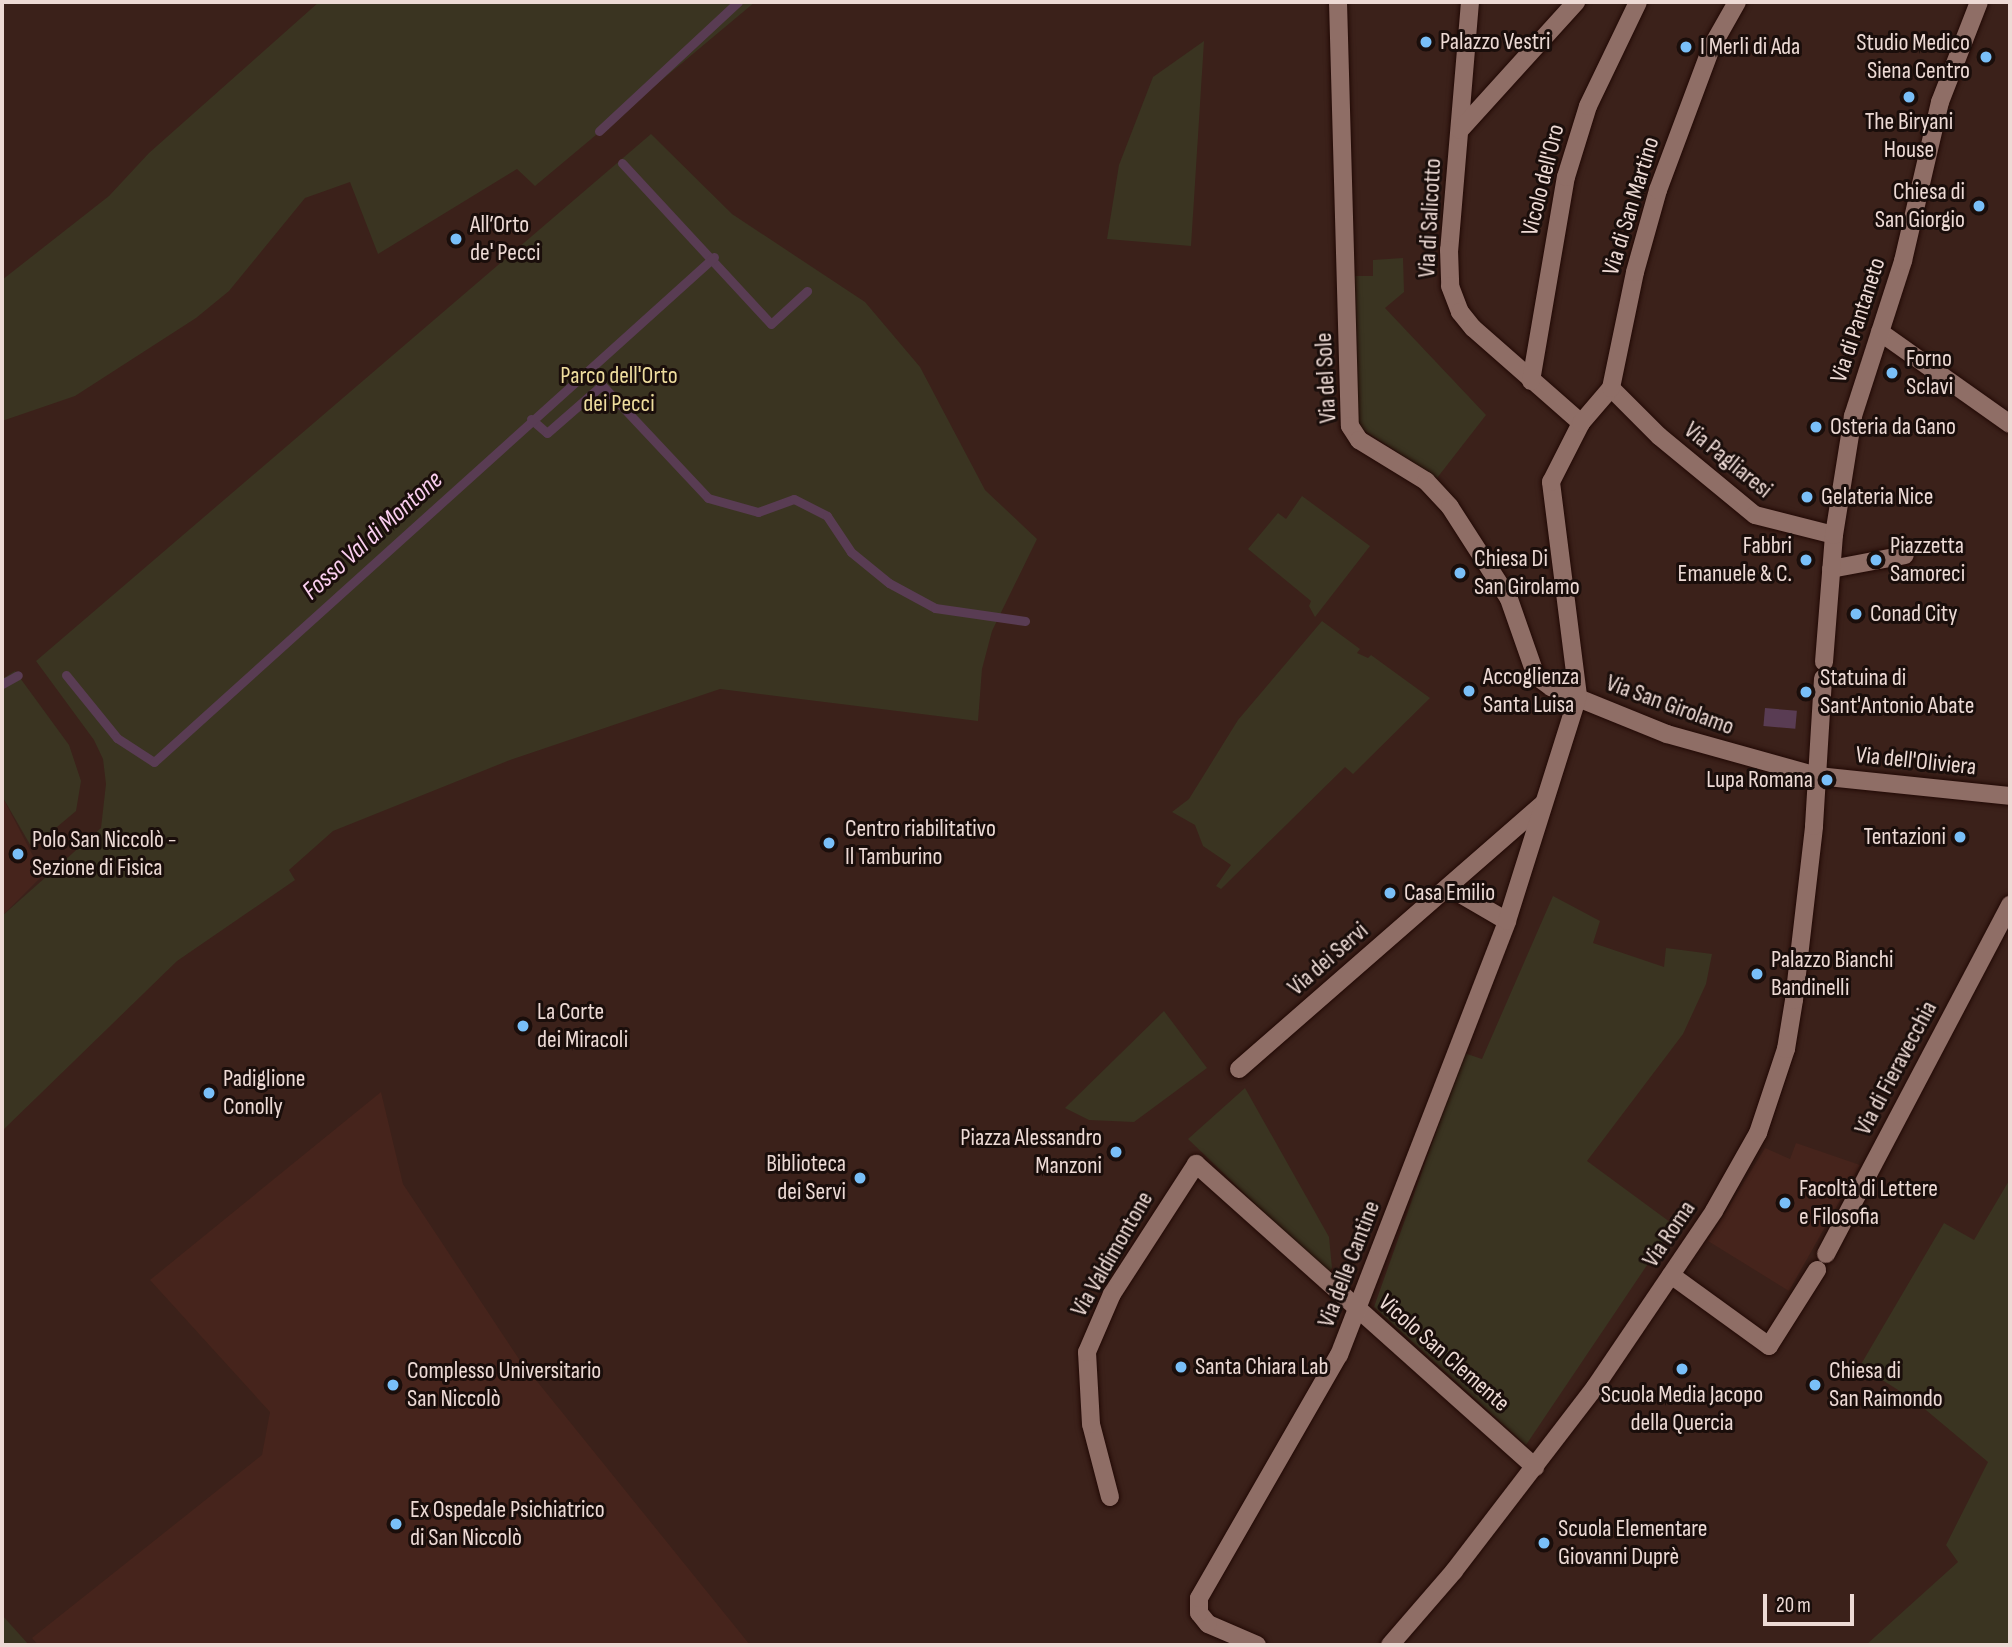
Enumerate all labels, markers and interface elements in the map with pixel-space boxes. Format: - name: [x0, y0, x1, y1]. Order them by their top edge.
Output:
- place label: Palazzo Vestri: [1440, 28, 1550, 56]
- place label: Studio Medico Siena Centro: [1856, 29, 1970, 85]
- place label: I Merli di Ada: [1700, 33, 1800, 61]
- marker: Palazzo Vestri: [1418, 34, 1434, 50]
- marker: I Merli di Ada: [1678, 39, 1694, 55]
- marker: Studio Medico Siena Centro: [1976, 47, 1996, 67]
- marker: The Biryani House: [1901, 89, 1917, 105]
- place label: The Biryani House: [1865, 108, 1953, 164]
- street label: Vicolo dell'Oro: [1515, 121, 1571, 239]
- street label: Via di San Martino: [1596, 133, 1666, 279]
- street label: Via di Salicotto: [1412, 158, 1448, 278]
- place label: Chiesa di San Giorgio: [1875, 178, 1965, 234]
- marker: Chiesa di San Giorgio: [1971, 198, 1987, 214]
- place label: All’Orto de' Pecci: [470, 211, 541, 267]
- marker: All’Orto de' Pecci: [448, 231, 464, 247]
- street label: Via di Pantaneto: [1824, 254, 1892, 386]
- street label: Via del Sole: [1309, 332, 1343, 424]
- place label: Forno Sclavi: [1906, 345, 1953, 401]
- park label: Parco dell'Orto dei Pecci: [560, 362, 678, 418]
- marker: Forno Sclavi: [1884, 365, 1900, 381]
- place label: Osteria da Gano: [1830, 413, 1956, 441]
- street label: Via Pagliaresi: [1678, 416, 1778, 504]
- marker: Osteria da Gano: [1808, 419, 1824, 435]
- water label: Fosso Val di Montone: [296, 465, 450, 607]
- place label: Gelateria Nice: [1821, 483, 1933, 511]
- marker: Gelateria Nice: [1799, 489, 1815, 505]
- place label: Fabbri Emanuele & C.: [1678, 532, 1792, 588]
- place label: Piazzetta Samoreci: [1890, 532, 1965, 588]
- place label: Chiesa Di San Girolamo: [1474, 545, 1580, 601]
- marker: Fabbri Emanuele & C.: [1798, 552, 1814, 568]
- marker: Piazzetta Samoreci: [1868, 552, 1884, 568]
- marker: Chiesa Di San Girolamo: [1452, 565, 1468, 581]
- place label: Conad City: [1870, 600, 1957, 628]
- marker: Conad City: [1848, 606, 1864, 622]
- place label: Accoglienza Santa Luisa: [1483, 663, 1579, 719]
- place label: Statuina di Sant'Antonio Abate: [1820, 664, 1974, 720]
- street label: Via San Girolamo: [1602, 669, 1738, 741]
- marker: Accoglienza Santa Luisa: [1461, 683, 1477, 699]
- marker: Statuina di Sant'Antonio Abate: [1798, 684, 1814, 700]
- street label: Via dell'Oliviera: [1854, 740, 1978, 782]
- place label: Lupa Romana: [1706, 766, 1813, 794]
- marker: Lupa Romana: [1819, 772, 1835, 788]
- place label: Centro riabilitativo Il Tamburino: [845, 815, 996, 871]
- place label: Tentazioni: [1864, 823, 1946, 851]
- place label: Polo San Niccolò - Sezione di Fisica: [32, 826, 177, 882]
- marker: Tentazioni: [1952, 829, 1968, 845]
- marker: Centro riabilitativo Il Tamburino: [819, 833, 839, 853]
- marker: Polo San Niccolò - Sezione di Fisica: [10, 846, 26, 862]
- place label: Casa Emilio: [1404, 879, 1495, 907]
- marker: Casa Emilio: [1382, 885, 1398, 901]
- street label: Via dei Servi: [1282, 916, 1374, 1002]
- place label: Palazzo Bianchi Bandinelli: [1771, 946, 1893, 1002]
- marker: Palazzo Bianchi Bandinelli: [1749, 966, 1765, 982]
- street label: Via di Fieravecchia: [1849, 996, 1943, 1140]
- place label: La Corte dei Miracoli: [537, 998, 628, 1054]
- marker: La Corte dei Miracoli: [515, 1018, 531, 1034]
- place label: Padiglione Conolly: [223, 1065, 305, 1121]
- marker: Padiglione Conolly: [201, 1085, 217, 1101]
- place label: Piazza Alessandro Manzoni: [960, 1124, 1102, 1180]
- marker: Piazza Alessandro Manzoni: [1108, 1144, 1124, 1160]
- place label: Biblioteca dei Servi: [766, 1150, 846, 1206]
- marker: Biblioteca dei Servi: [852, 1170, 868, 1186]
- place label: Facoltà di Lettere e Filosofia: [1799, 1175, 1938, 1231]
- street label: Via Valdimontone: [1065, 1186, 1159, 1322]
- street label: Via Roma: [1636, 1195, 1702, 1273]
- marker: Facoltà di Lettere e Filosofia: [1777, 1195, 1793, 1211]
- street label: Via delle Cantine: [1312, 1197, 1386, 1331]
- street label: Vicolo San Clemente: [1372, 1288, 1516, 1418]
- place label: Santa Chiara Lab: [1195, 1353, 1328, 1381]
- place label: Complesso Universitario San Niccolò: [407, 1357, 601, 1413]
- place label: Chiesa di San Raimondo: [1829, 1357, 1943, 1413]
- marker: Santa Chiara Lab: [1173, 1359, 1189, 1375]
- marker: Scuola Media Jacopo della Quercia: [1674, 1361, 1690, 1377]
- marker: Complesso Universitario San Niccolò: [385, 1377, 401, 1393]
- marker: Chiesa di San Raimondo: [1807, 1377, 1823, 1393]
- place label: Scuola Media Jacopo della Quercia: [1601, 1381, 1763, 1437]
- place label: Ex Ospedale Psichiatrico di San Niccolò: [410, 1496, 605, 1552]
- place label: Scuola Elementare Giovanni Duprè: [1558, 1515, 1707, 1571]
- marker: Ex Ospedale Psichiatrico di San Niccolò: [388, 1516, 404, 1532]
- marker: Scuola Elementare Giovanni Duprè: [1536, 1535, 1552, 1551]
- scale bar: [1767, 1580, 1858, 1624]
- text: 20 m: [1776, 1593, 1811, 1618]

